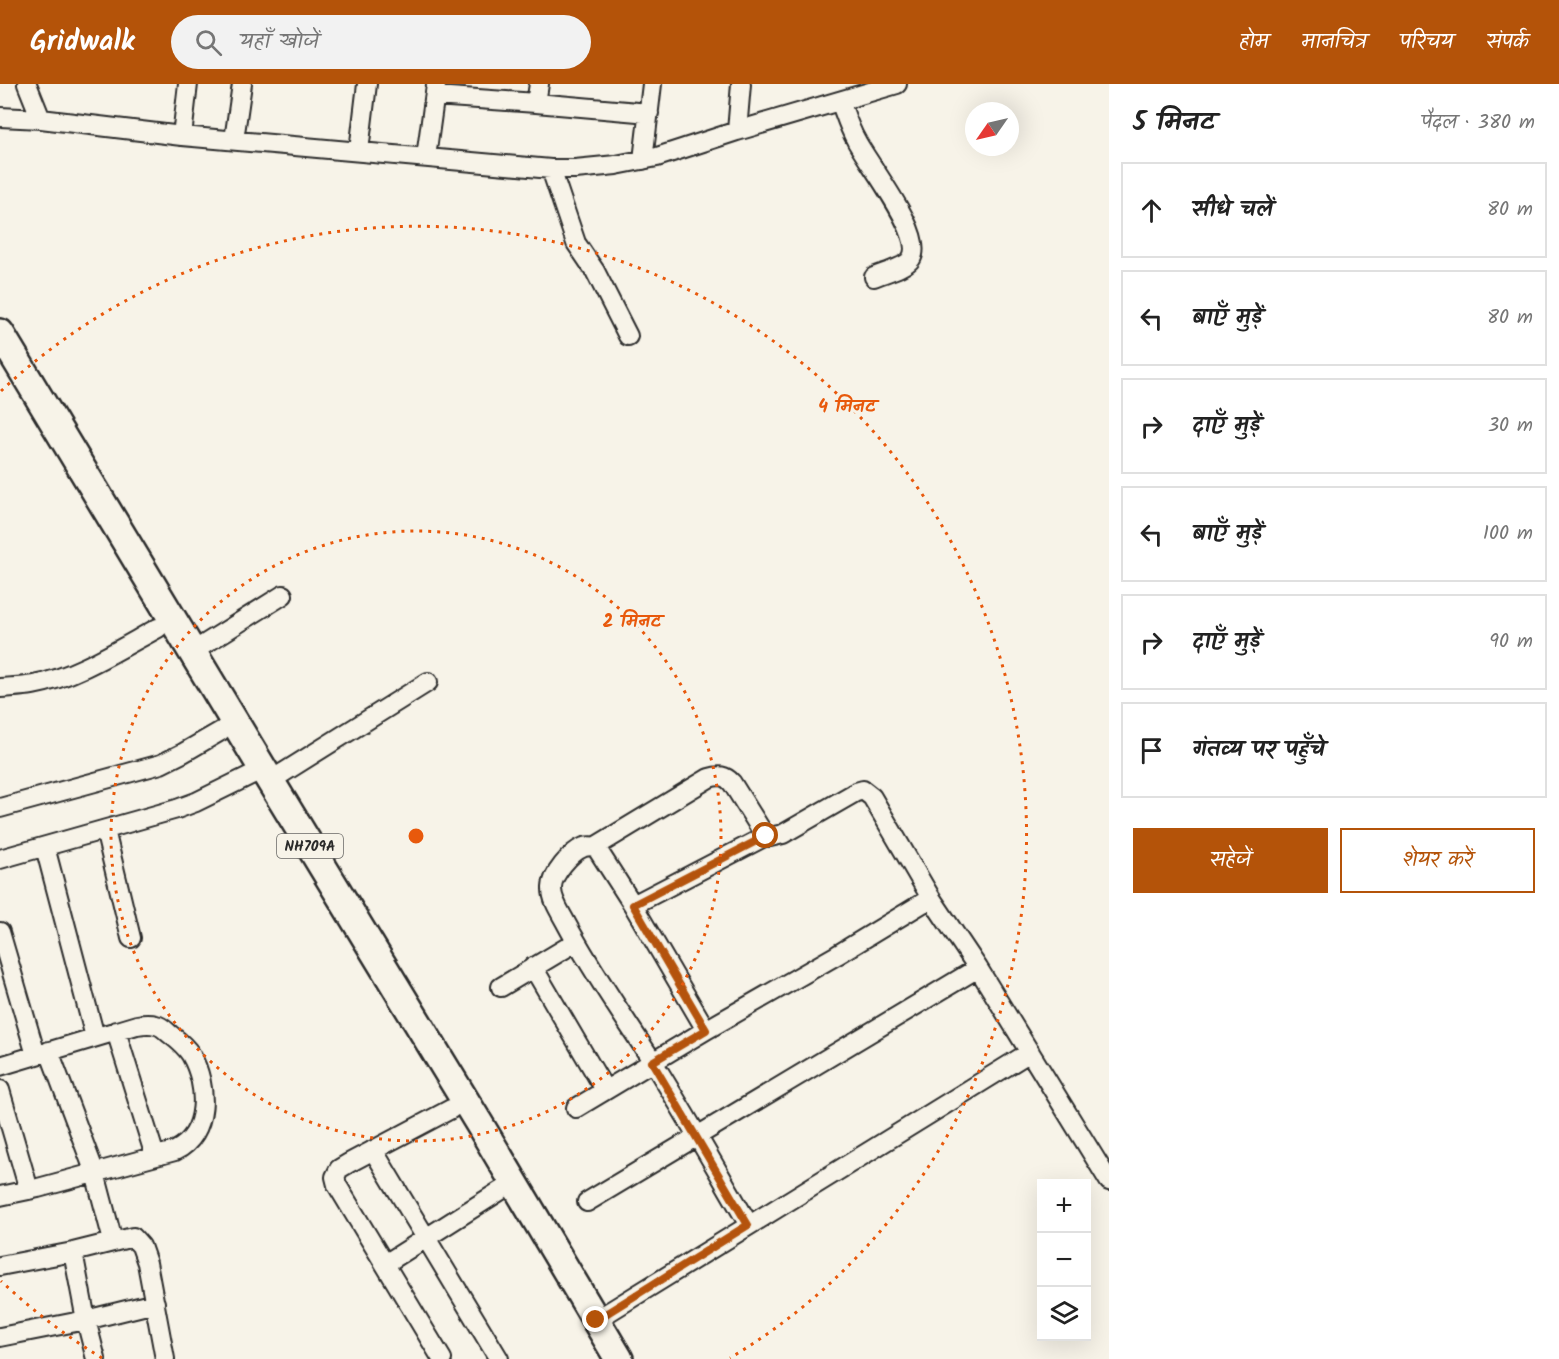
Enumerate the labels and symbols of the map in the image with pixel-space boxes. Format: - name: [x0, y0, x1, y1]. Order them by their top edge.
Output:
- north arrow: [965, 102, 1019, 156]
- text: 4 मिनट: [818, 393, 880, 422]
- text: 2 मिनट: [603, 608, 665, 637]
- route start: [752, 822, 778, 848]
- centre of rings: [406, 826, 426, 846]
- road number: NH709A: [277, 834, 343, 858]
- route end: [582, 1306, 608, 1332]

